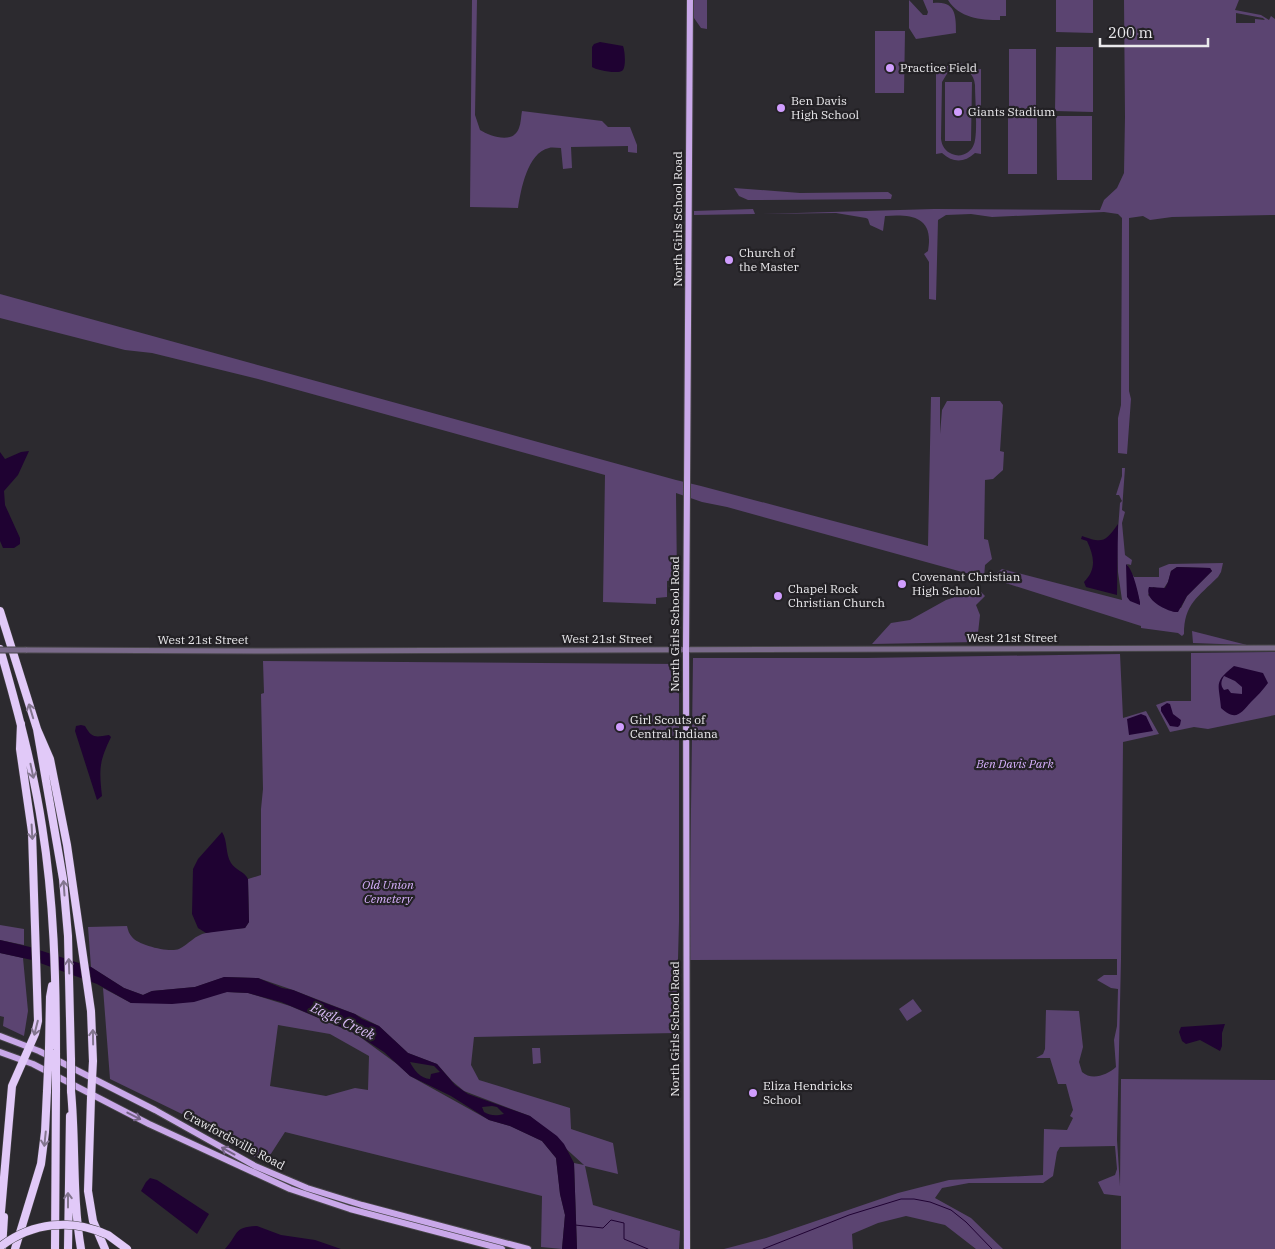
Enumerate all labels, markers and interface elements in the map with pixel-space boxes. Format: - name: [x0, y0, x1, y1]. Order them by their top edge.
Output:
- scale bar: [1100, 15, 1208, 47]
- text: 200 m: [1108, 23, 1153, 42]
- place label: Practice Field: [900, 60, 977, 75]
- marker: Practice Field: [884, 62, 896, 74]
- place label: Ben Davis High School: [791, 93, 859, 122]
- marker: Ben Davis High School: [775, 102, 787, 114]
- place label: Giants Stadium: [968, 104, 1056, 119]
- marker: Giants Stadium: [952, 106, 964, 118]
- street label: North Girls School Road: [670, 151, 685, 287]
- place label: Church of the Master: [739, 245, 799, 274]
- marker: Church of the Master: [723, 254, 735, 266]
- street label: North Girls School Road: [667, 556, 682, 692]
- place label: Covenant Christian High School: [912, 569, 1021, 598]
- marker: Covenant Christian High School: [896, 578, 908, 590]
- place label: Chapel Rock Christian Church: [788, 581, 885, 610]
- marker: Chapel Rock Christian Church: [772, 590, 784, 602]
- street label: West 21st Street: [966, 630, 1058, 645]
- street label: West 21st Street: [561, 631, 653, 646]
- street label: West 21st Street: [157, 632, 249, 647]
- one-way arrow: [26, 703, 36, 719]
- place label: Girl Scouts of Central Indiana: [630, 712, 718, 741]
- marker: Girl Scouts of Central Indiana: [614, 721, 626, 733]
- park label: Ben Davis Park: [975, 756, 1054, 771]
- one-way arrow: [28, 763, 37, 779]
- one-way arrow: [28, 823, 37, 839]
- park label: Old Union Cemetery: [362, 877, 414, 906]
- one-way arrow: [59, 880, 69, 896]
- one-way arrow: [64, 958, 73, 974]
- street label: North Girls School Road: [667, 961, 682, 1097]
- water label: Eagle Creek: [307, 998, 379, 1044]
- one-way arrow: [31, 1019, 40, 1035]
- one-way arrow: [88, 1030, 98, 1046]
- place label: Eliza Hendricks School: [763, 1078, 853, 1107]
- marker: Eliza Hendricks School: [747, 1087, 759, 1099]
- street label: Crawfordsville Road: [181, 1106, 288, 1173]
- one-way arrow: [126, 1112, 141, 1121]
- one-way arrow: [40, 1131, 50, 1147]
- one-way arrow: [221, 1146, 236, 1156]
- one-way arrow: [63, 1193, 73, 1209]

